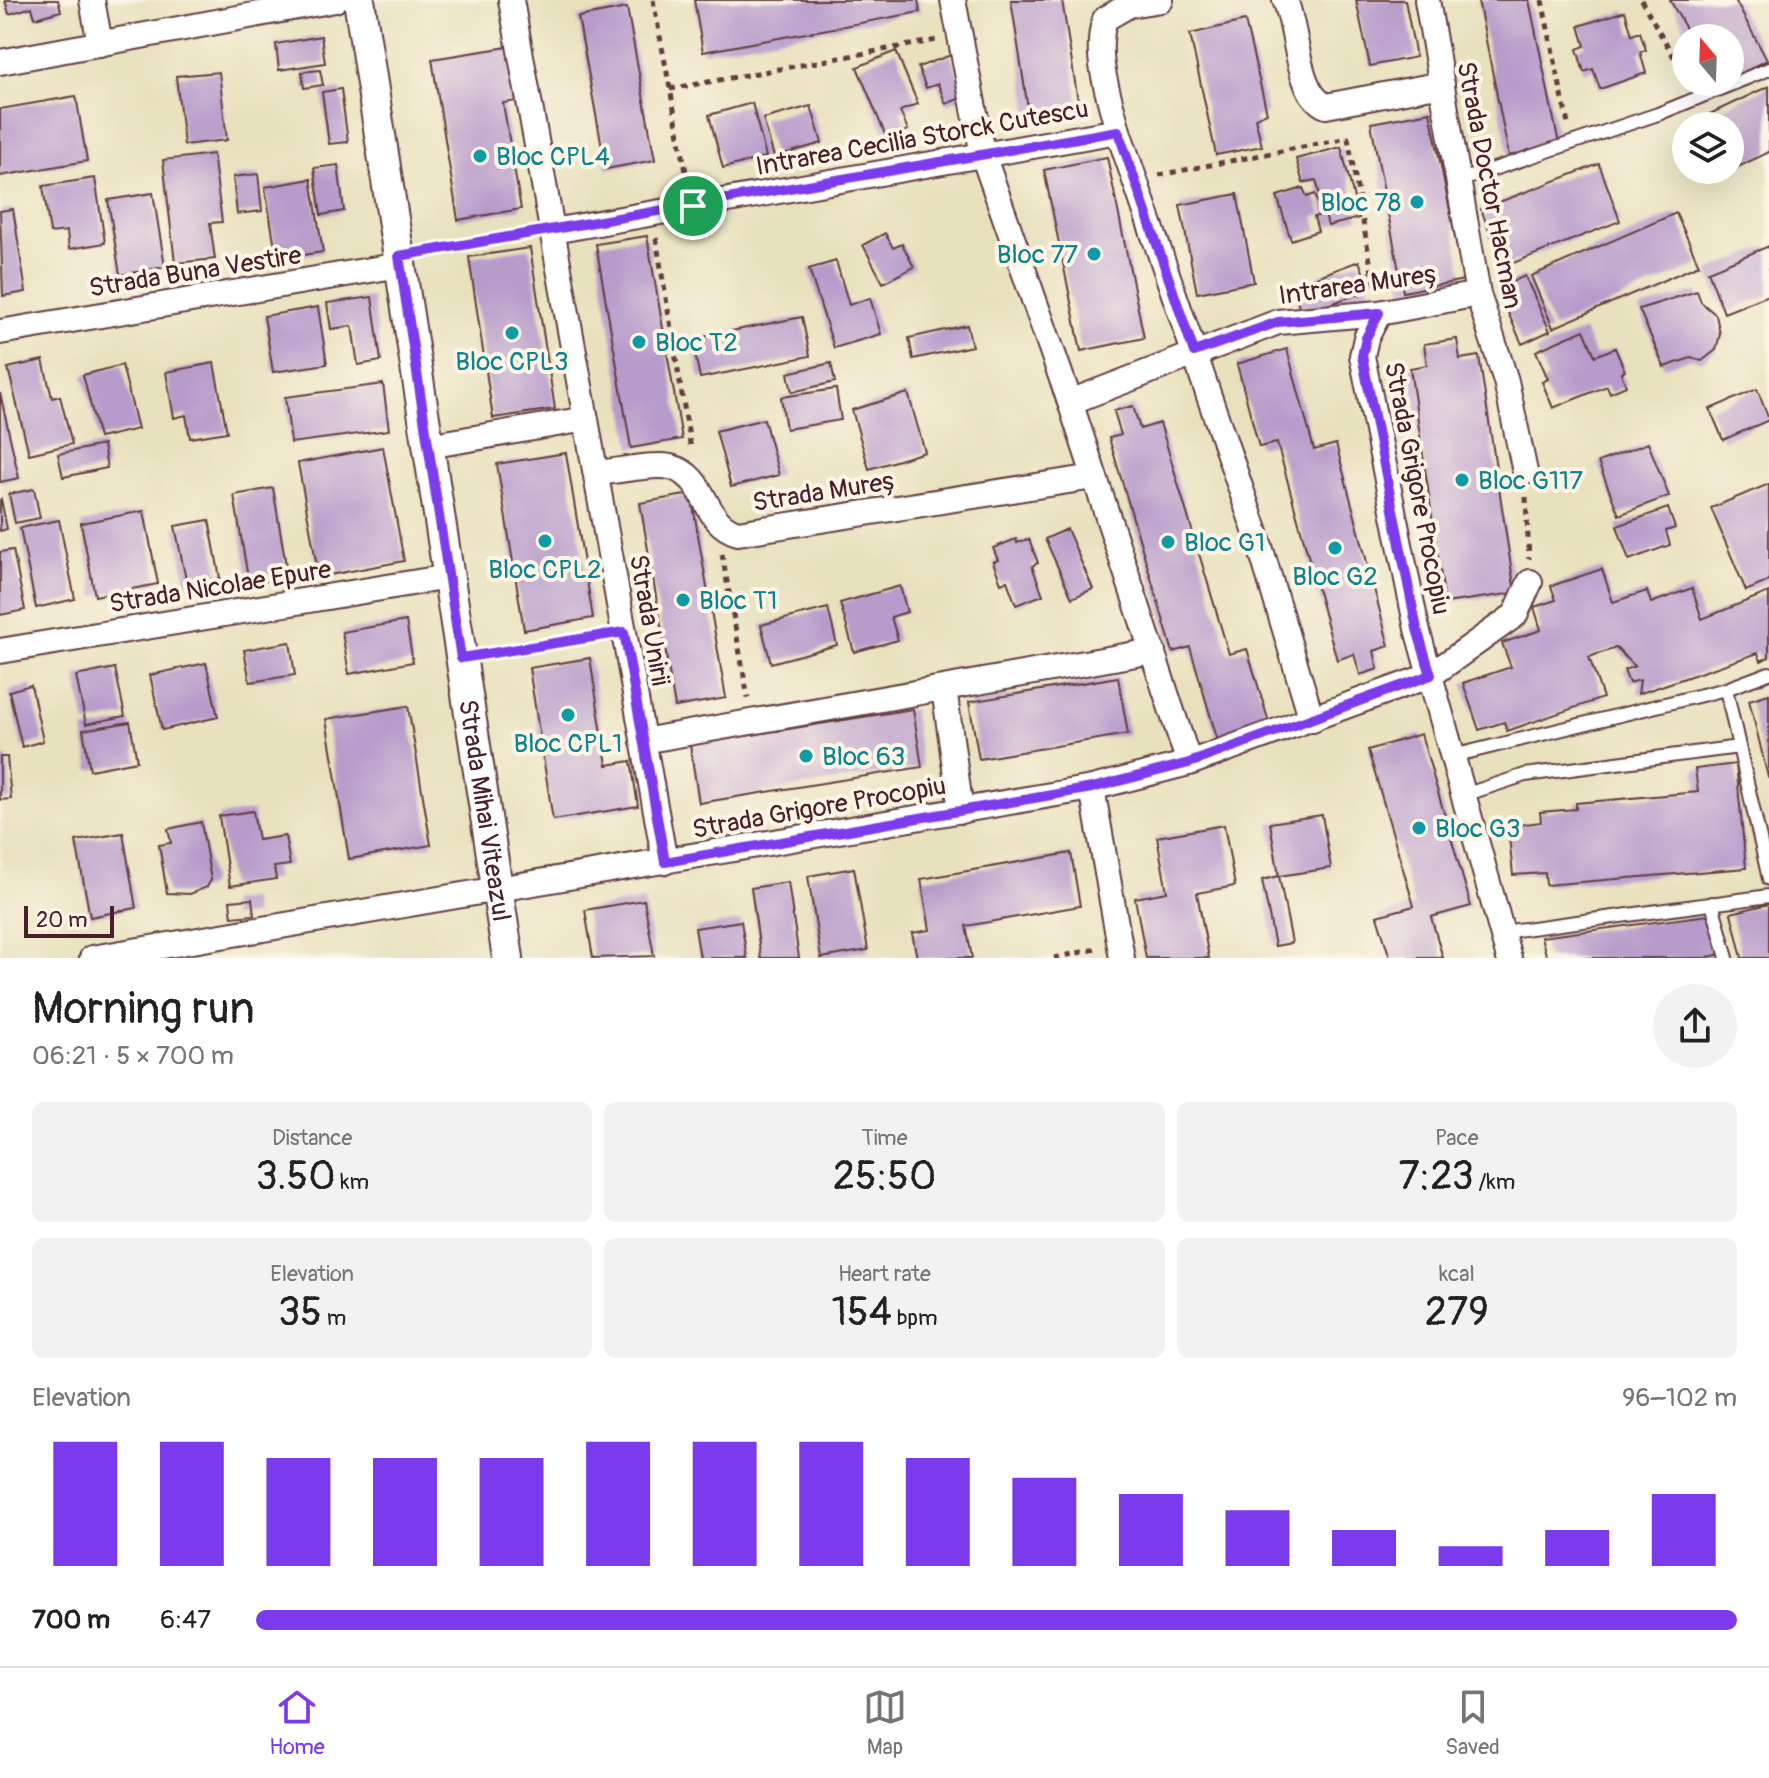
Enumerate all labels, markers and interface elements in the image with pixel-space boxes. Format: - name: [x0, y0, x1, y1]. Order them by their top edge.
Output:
- north arrow: [1672, 24, 1744, 96]
- map controls: [1672, 24, 1744, 184]
- street label: Strada Doctor Hacman: [1449, 59, 1529, 312]
- street label: Intrarea Cecilia Storck Cutescu: [753, 93, 1091, 183]
- button: layers: [1672, 112, 1744, 184]
- place label: Bloc CPL4: [496, 141, 610, 173]
- marker: Bloc CPL4: [471, 147, 489, 165]
- pin: [659, 172, 727, 240]
- icon: arrive: [671, 184, 715, 228]
- place label: Bloc 78: [1320, 187, 1401, 219]
- marker: Bloc 78: [1408, 193, 1426, 211]
- street label: Strada Buna Vestire: [87, 239, 304, 305]
- place label: Bloc 77: [997, 239, 1078, 271]
- marker: Bloc 77: [1085, 245, 1103, 263]
- street label: Intrarea Mureș: [1277, 258, 1442, 312]
- marker: Bloc CPL3: [503, 324, 521, 342]
- place label: Bloc T2: [655, 327, 738, 359]
- marker: Bloc T2: [630, 333, 648, 351]
- place label: Bloc CPL3: [455, 346, 569, 378]
- street label: Strada Grigore Procopiu: [1377, 359, 1457, 617]
- street label: Strada Mureș: [750, 465, 900, 519]
- place label: Bloc G117: [1478, 465, 1583, 497]
- marker: Bloc G117: [1453, 471, 1471, 489]
- place label: Bloc G1: [1184, 527, 1265, 559]
- marker: Bloc CPL2: [536, 532, 554, 550]
- marker: Bloc G1: [1159, 533, 1177, 551]
- marker: Bloc G2: [1326, 539, 1344, 557]
- street label: Strada Unirii: [622, 552, 676, 688]
- street label: Strada Nicolae Epure: [107, 554, 333, 620]
- place label: Bloc CPL2: [488, 554, 602, 586]
- place label: Bloc G2: [1292, 561, 1378, 593]
- place label: Bloc T1: [699, 585, 777, 617]
- marker: Bloc T1: [674, 591, 692, 609]
- street label: Strada Mihai Viteazul: [451, 697, 517, 924]
- marker: Bloc CPL1: [559, 706, 577, 724]
- place label: Bloc CPL1: [514, 728, 622, 760]
- place label: Bloc 63: [822, 741, 905, 773]
- marker: Bloc 63: [797, 747, 815, 765]
- street label: Strada Grigore Procopiu: [690, 770, 948, 846]
- place label: Bloc G3: [1435, 813, 1520, 845]
- marker: Bloc G3: [1410, 819, 1428, 837]
- scale bar: [24, 902, 114, 938]
- text: 20 m: [36, 906, 88, 934]
- text: Morning run: [32, 982, 255, 1037]
- button: share: [1653, 984, 1737, 1068]
- text: 06:21 · 5 × 700 m: [32, 1040, 234, 1072]
- text: Distance: [272, 1124, 352, 1152]
- text: Time: [862, 1124, 907, 1152]
- text: Pace: [1435, 1124, 1479, 1152]
- text: 3.50: [255, 1152, 335, 1201]
- text: 25:50: [833, 1152, 936, 1201]
- text: 7:23: [1398, 1152, 1474, 1201]
- text: km: [335, 1168, 369, 1196]
- text: /km: [1474, 1168, 1515, 1196]
- text: Elevation: [270, 1260, 354, 1288]
- text: Heart rate: [838, 1260, 931, 1288]
- text: kcal: [1439, 1260, 1475, 1288]
- text: 35: [278, 1288, 322, 1337]
- text: 154: [831, 1288, 892, 1337]
- text: 279: [1425, 1288, 1489, 1337]
- text: m: [322, 1304, 346, 1332]
- text: bpm: [892, 1304, 938, 1332]
- text: Elevation: [32, 1382, 131, 1414]
- text: 96–102 m: [1622, 1382, 1737, 1414]
- text: 700 m: [32, 1604, 110, 1636]
- text: 6:47: [160, 1604, 211, 1636]
- tab: Home: [269, 1685, 325, 1761]
- tab: Map: [863, 1685, 907, 1761]
- tab: Saved: [1445, 1685, 1500, 1761]

